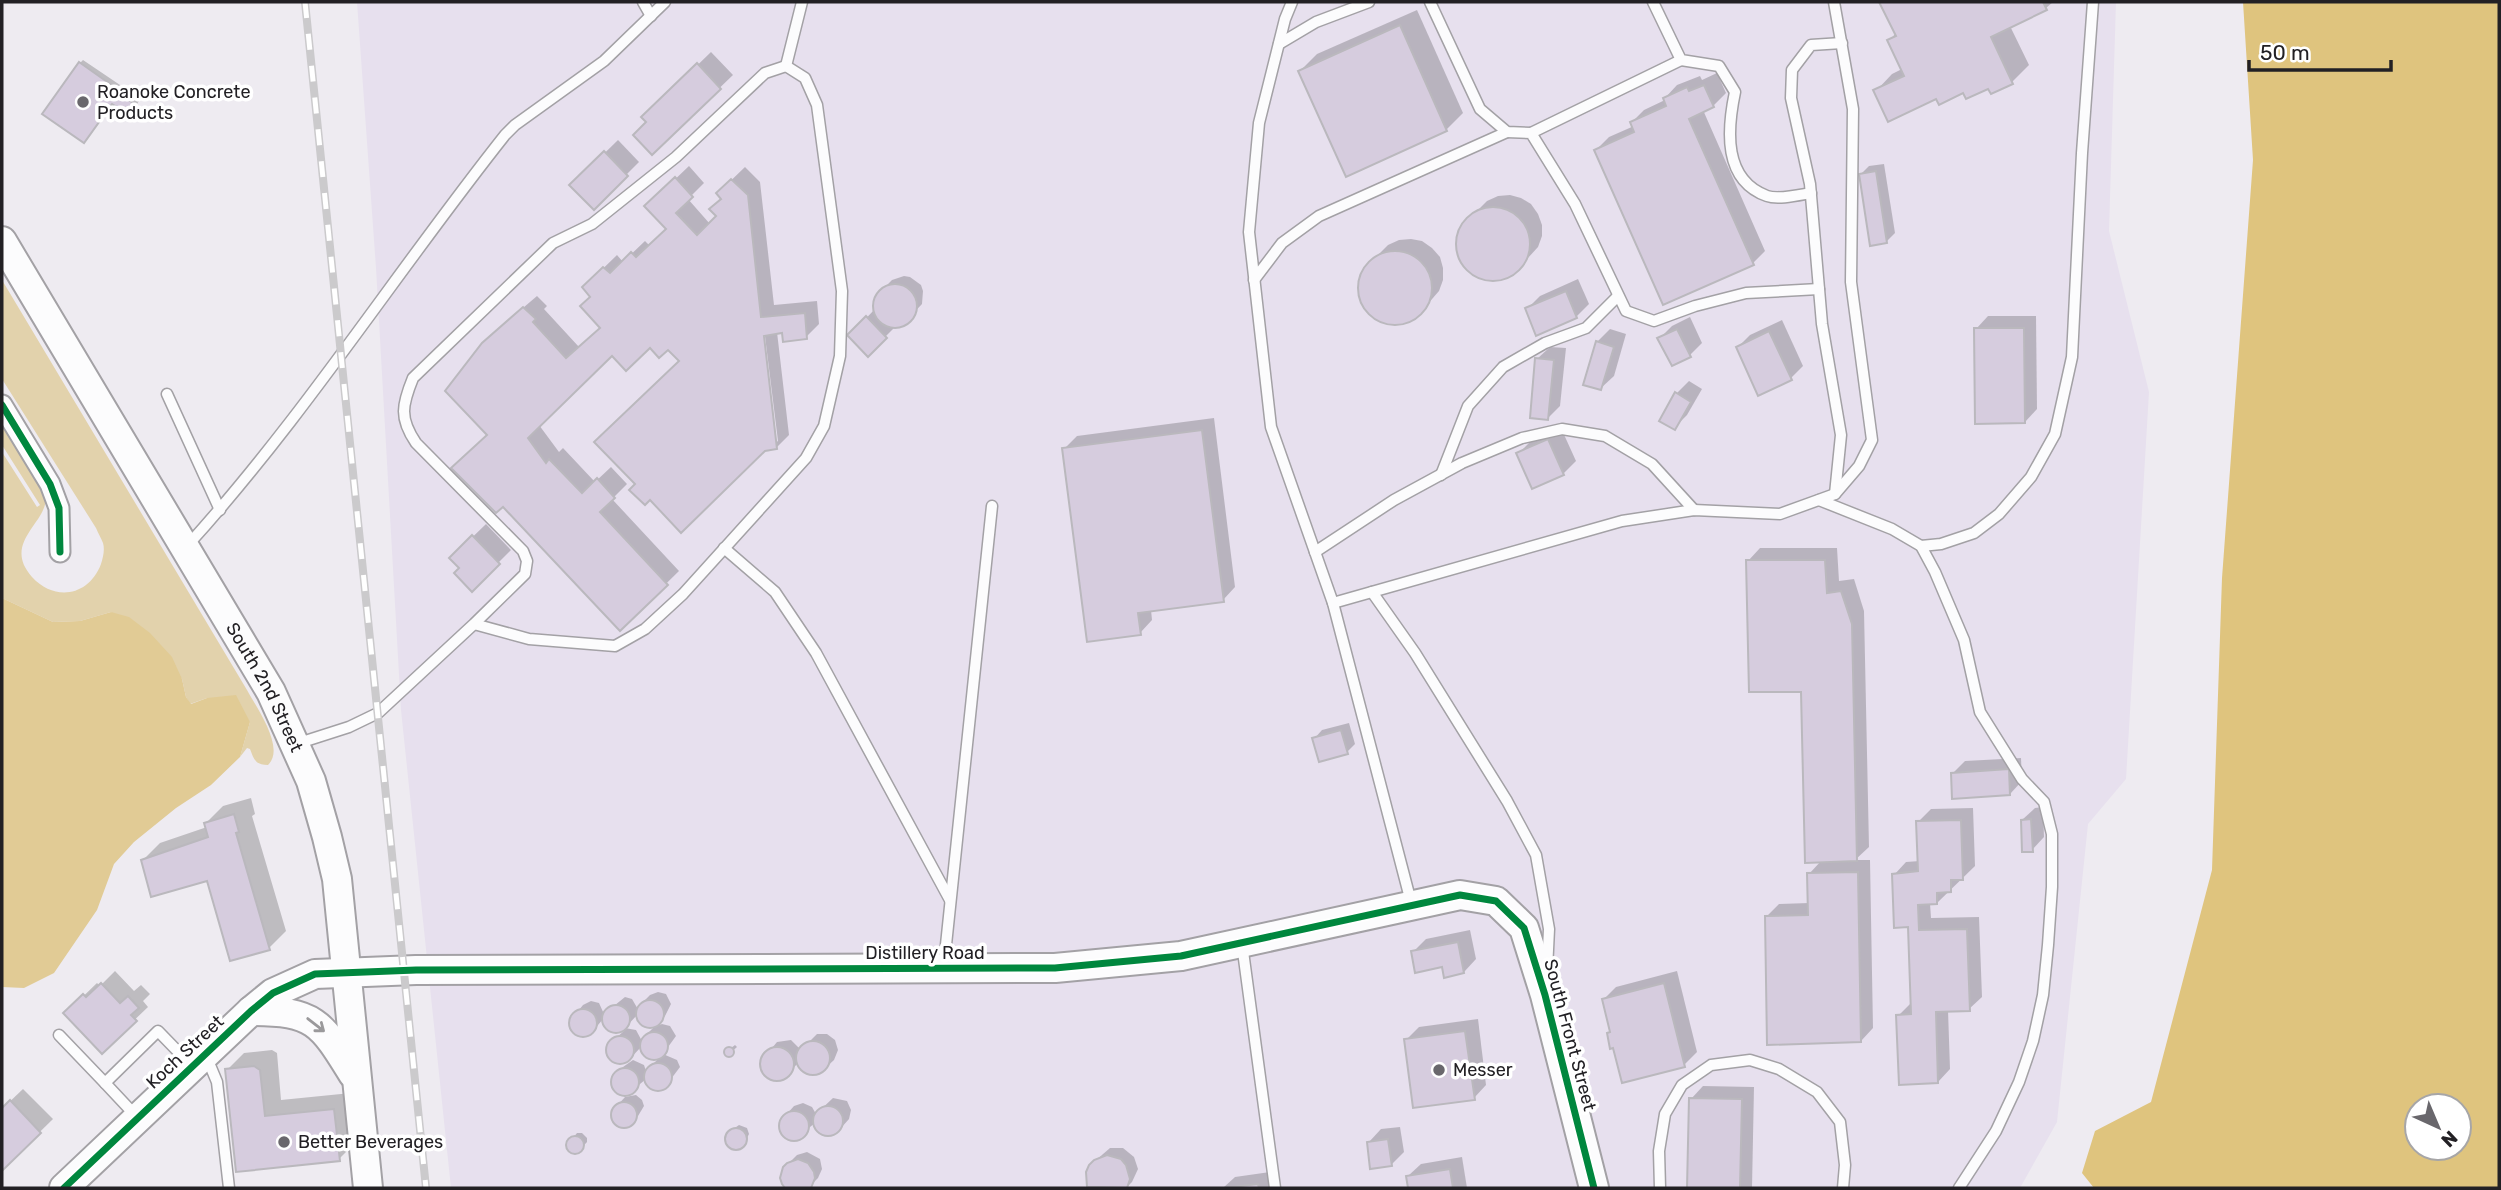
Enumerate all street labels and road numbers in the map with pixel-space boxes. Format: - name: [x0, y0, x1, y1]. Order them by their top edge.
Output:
- street label: South 2nd Street: [221, 619, 308, 755]
- street label: Distillery Road: [865, 942, 985, 964]
- street label: South Front Street: [1539, 957, 1601, 1113]
- street label: Koch Street: [142, 1011, 228, 1093]

